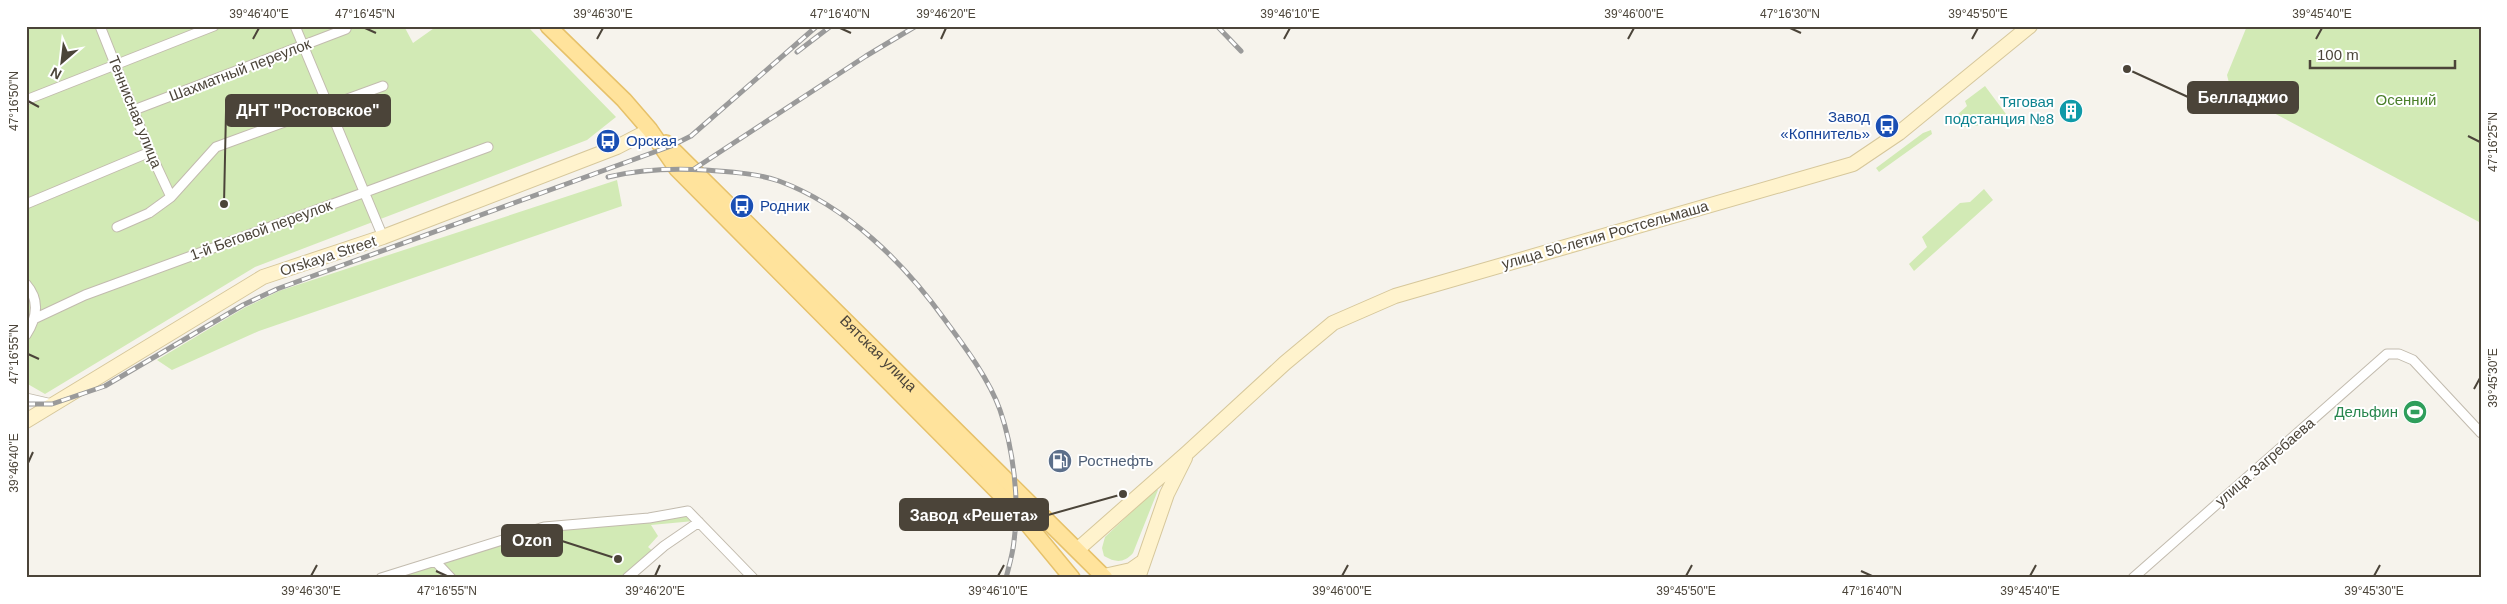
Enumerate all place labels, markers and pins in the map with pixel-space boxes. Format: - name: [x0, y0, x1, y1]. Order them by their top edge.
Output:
- callout: Белладжио: [2188, 82, 2298, 113]
- place label: Тяговая подстанция №8: [1945, 93, 2054, 127]
- callout: ДНТ "Ростовское": [226, 95, 390, 126]
- building icon: Тяговая подстанция №8: [2058, 98, 2084, 124]
- place label: Завод «Копнитель»: [1780, 108, 1870, 142]
- bus stop icon: Завод «Копнитель»: [1874, 113, 1900, 139]
- bus stop icon: Орская: [595, 128, 621, 154]
- place label: Орская: [626, 132, 677, 149]
- bus stop icon: Родник: [729, 193, 755, 219]
- place label: Родник: [760, 197, 810, 214]
- sports icon: Дельфин: [2402, 399, 2428, 425]
- place label: Дельфин: [2334, 403, 2398, 420]
- fuel station icon: Ростнефть: [1047, 448, 1073, 474]
- place label: Ростнефть: [1078, 452, 1154, 469]
- callout: Завод «Решета»: [900, 499, 1048, 530]
- callout: Ozon: [502, 525, 562, 556]

